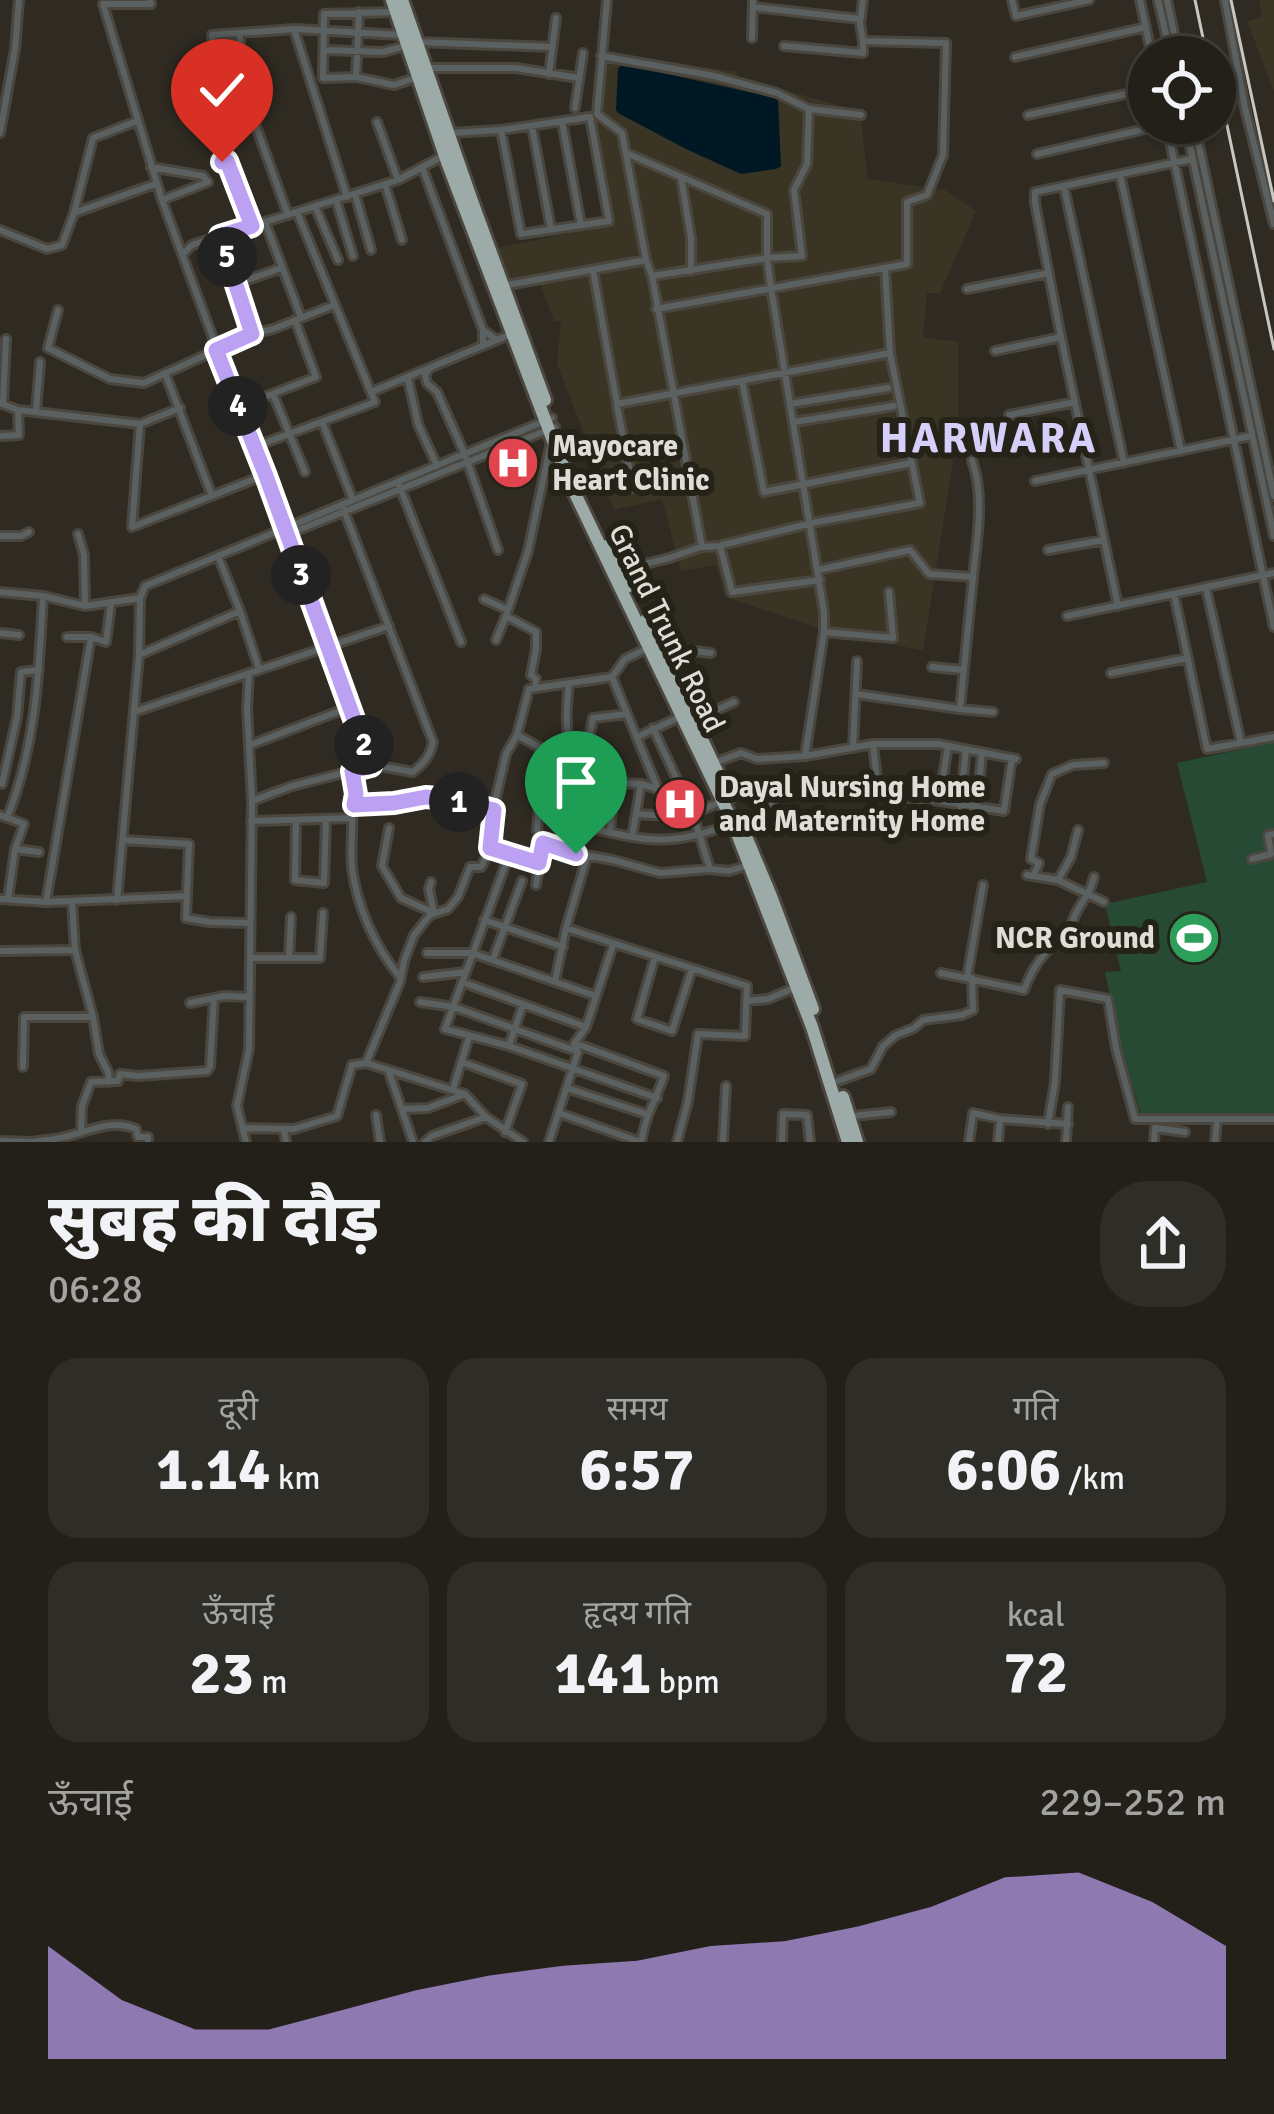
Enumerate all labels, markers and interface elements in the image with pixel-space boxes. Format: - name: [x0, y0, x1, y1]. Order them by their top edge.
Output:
- map controls: [1128, 36, 1236, 144]
- button: locate: [1128, 36, 1236, 144]
- pin: [171, 39, 273, 162]
- icon: check: [189, 57, 255, 123]
- pin: 5: [197, 227, 257, 287]
- text: 5: [218, 236, 236, 277]
- pin: 4: [208, 376, 268, 436]
- text: 4: [229, 385, 247, 426]
- district label: HARWARA: [880, 413, 1098, 464]
- place label: Mayocare Heart Clinic: [552, 428, 710, 499]
- hospital icon: Mayocare Heart Clinic: [485, 435, 541, 491]
- street label: Grand Trunk Road: [600, 518, 733, 738]
- pin: 3: [271, 545, 331, 605]
- text: 3: [292, 554, 310, 595]
- pin: 2: [334, 715, 394, 775]
- text: 2: [355, 724, 373, 765]
- pin: [525, 731, 627, 854]
- icon: arrive: [543, 749, 609, 815]
- place label: Dayal Nursing Home and Maternity Home: [719, 769, 986, 840]
- pin: 1: [429, 772, 489, 832]
- hospital icon: Dayal Nursing Home and Maternity Home: [652, 776, 708, 832]
- text: 1: [450, 781, 468, 822]
- sports icon: NCR Ground: [1166, 910, 1222, 966]
- place label: NCR Ground: [995, 920, 1155, 957]
- text: सुबह की दौड़: [48, 1179, 379, 1260]
- button: share: [1100, 1181, 1226, 1307]
- text: 06:28: [48, 1265, 143, 1313]
- text: दूरी: [219, 1389, 258, 1430]
- text: समय: [606, 1389, 668, 1430]
- text: गति: [1013, 1389, 1059, 1430]
- text: 1.14: [156, 1433, 270, 1507]
- text: 6:57: [580, 1433, 694, 1507]
- text: 6:06: [946, 1433, 1061, 1507]
- text: km: [270, 1458, 321, 1499]
- text: /km: [1061, 1458, 1125, 1499]
- text: ऊँचाई: [203, 1593, 274, 1634]
- text: हृदय गति: [583, 1593, 691, 1634]
- text: kcal: [1007, 1595, 1065, 1636]
- text: 72: [1003, 1636, 1068, 1710]
- text: 23: [189, 1637, 254, 1711]
- text: 141: [554, 1637, 651, 1711]
- text: m: [254, 1662, 288, 1703]
- text: bpm: [651, 1662, 720, 1703]
- text: ऊँचाई: [48, 1778, 133, 1826]
- text: 229–252 m: [1039, 1778, 1226, 1826]

